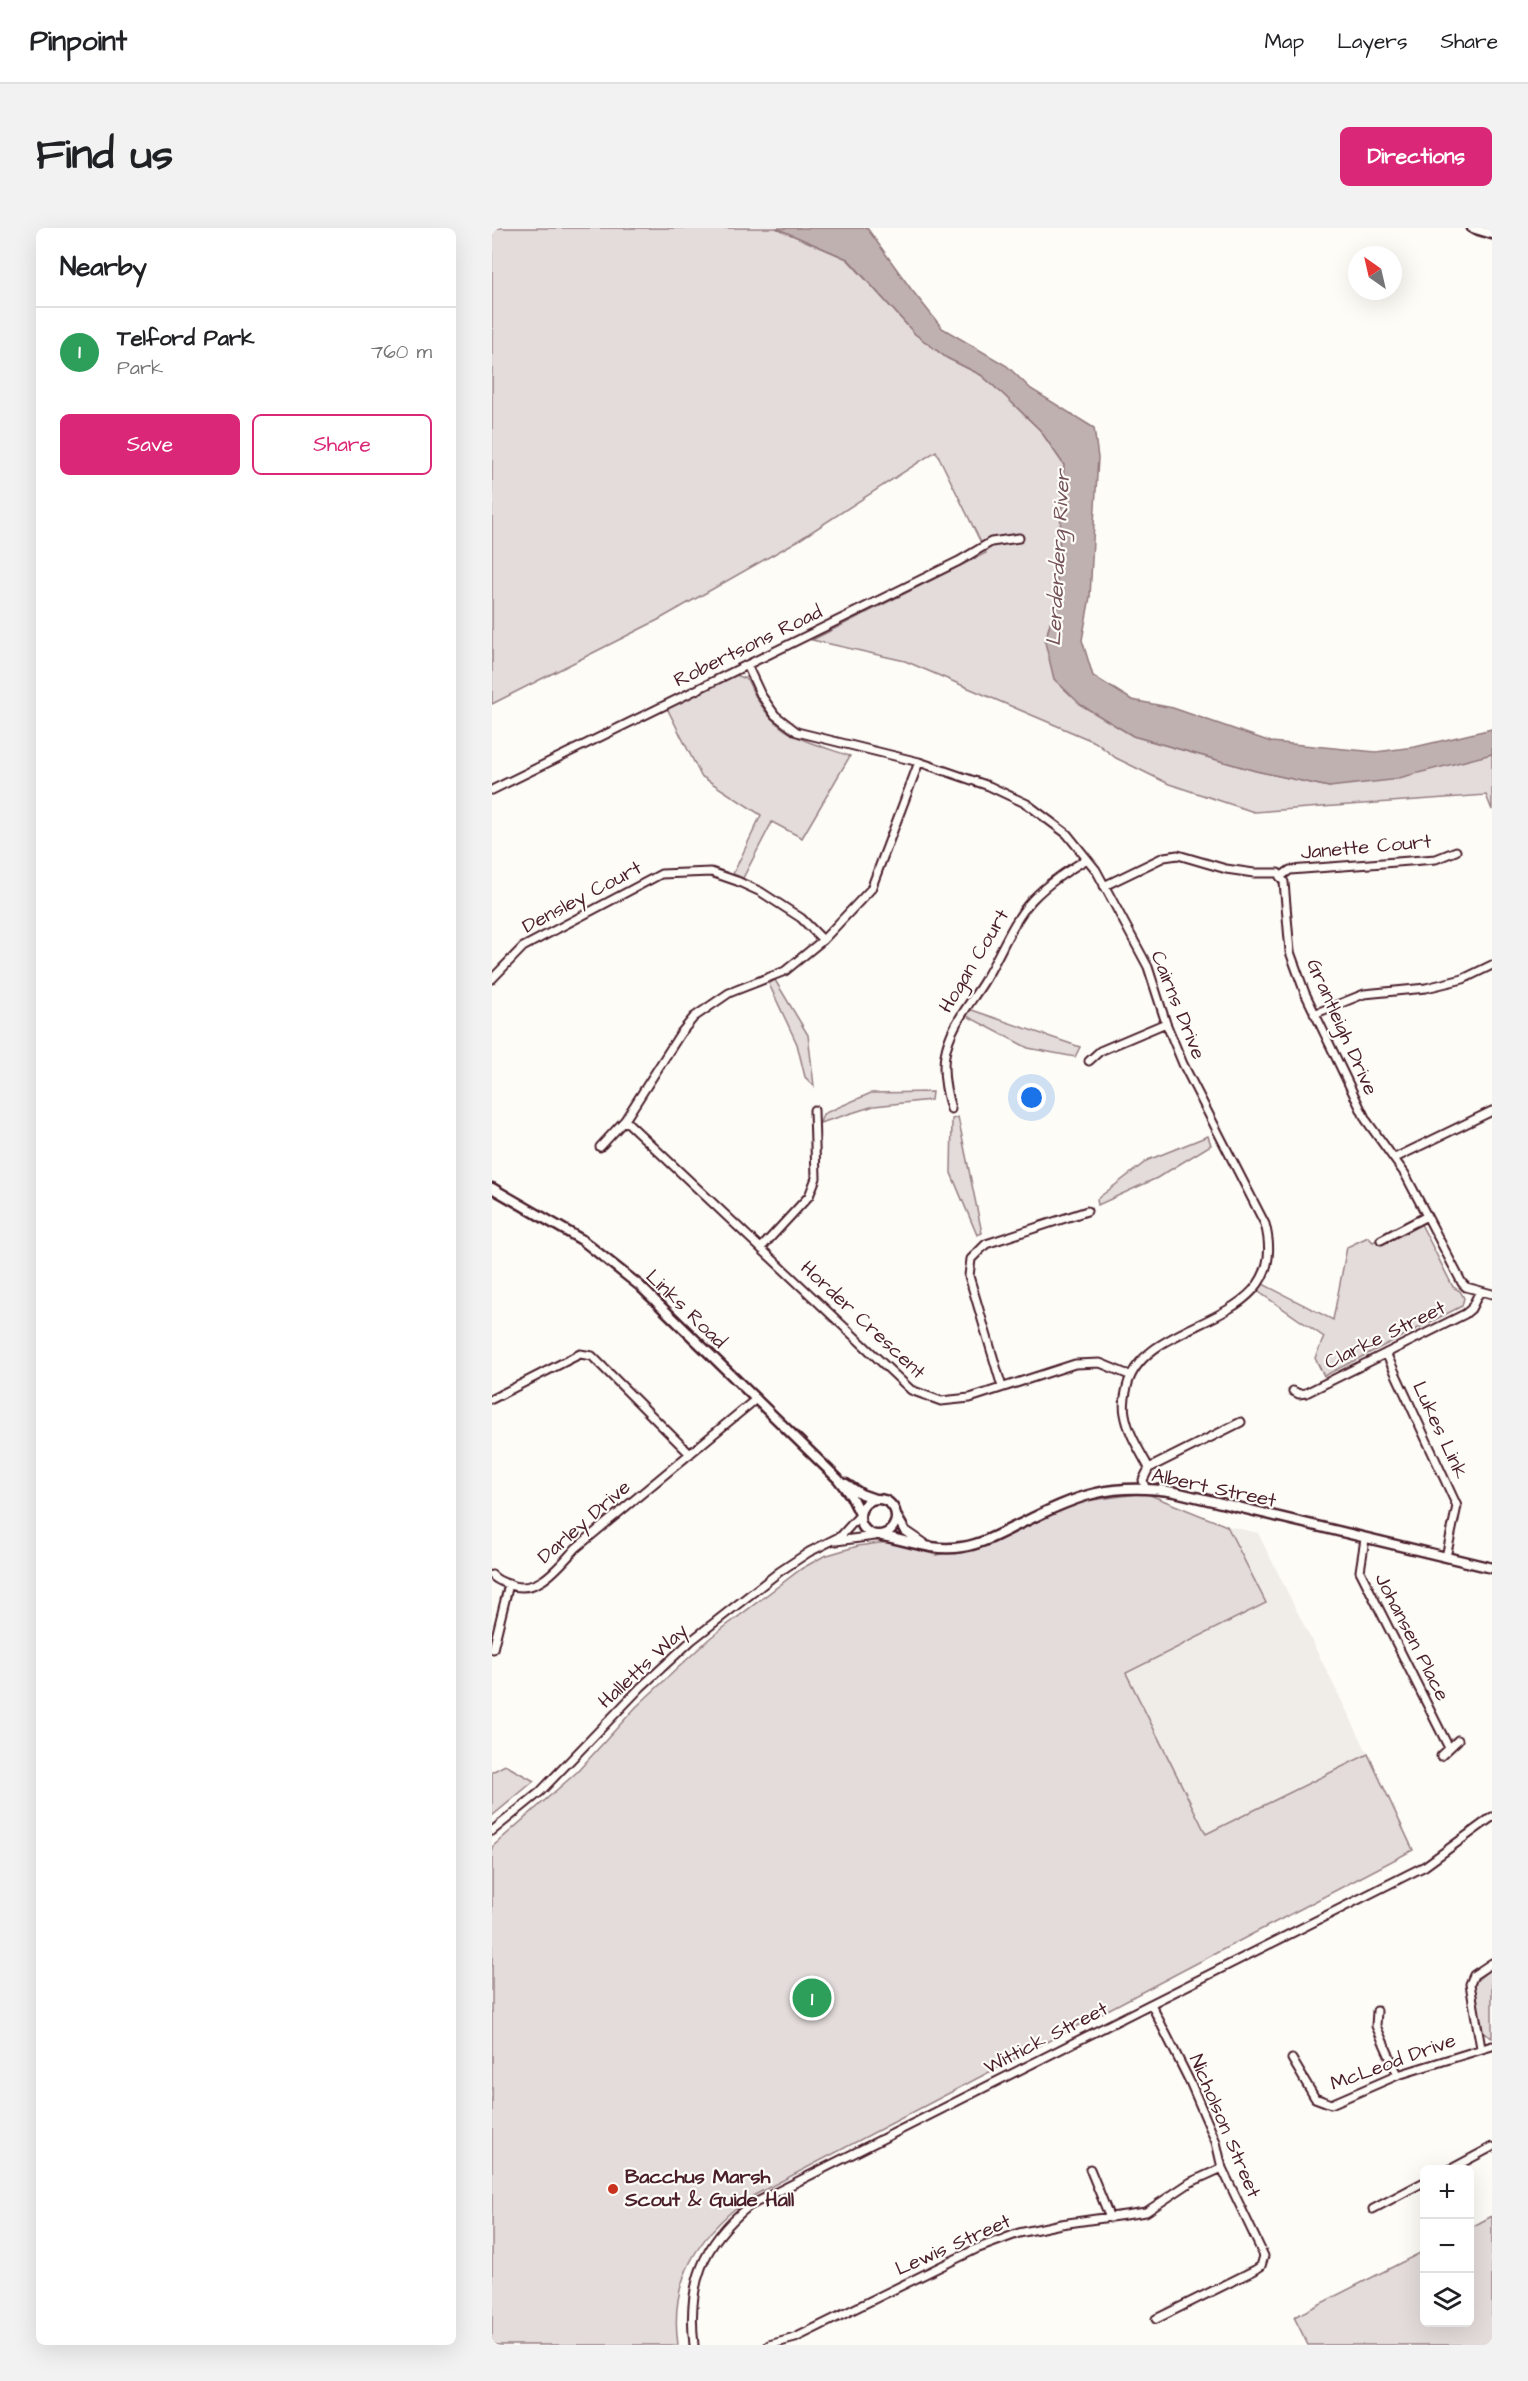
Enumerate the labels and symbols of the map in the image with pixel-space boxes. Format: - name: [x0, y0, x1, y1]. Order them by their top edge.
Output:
- north arrow: [1348, 246, 1402, 300]
- water label: Lerderderg River: [1039, 467, 1078, 647]
- street label: Robertsons Road: [669, 598, 827, 694]
- street label: Janette Court: [1299, 827, 1433, 867]
- street label: Densley Court: [517, 854, 647, 941]
- street label: Hogan Court: [932, 904, 1017, 1019]
- street label: Cairns Drive: [1144, 947, 1213, 1064]
- street label: Grantleigh Drive: [1298, 954, 1385, 1100]
- your location: [1017, 1083, 1046, 1112]
- street label: Horder Crescent: [794, 1254, 932, 1386]
- street label: Links Road: [639, 1263, 733, 1355]
- street label: Clarke Street: [1320, 1294, 1450, 1376]
- street label: Lukes Link: [1405, 1377, 1475, 1483]
- street label: Albert Street: [1149, 1461, 1279, 1515]
- street label: Darley Drive: [531, 1473, 638, 1571]
- street label: Johansen Place: [1368, 1568, 1456, 1706]
- street label: Halletts Way: [592, 1617, 695, 1716]
- pin: 1: [792, 1976, 832, 2020]
- street label: Wittick Street: [979, 1995, 1113, 2081]
- street label: McLeod Drive: [1326, 2026, 1460, 2098]
- street label: Nicholson Street: [1182, 2050, 1268, 2202]
- place label: Bacchus Marsh Scout & Guide Hall: [624, 2163, 794, 2214]
- marker: Bacchus Marsh Scout & Guide Hall: [606, 2182, 620, 2196]
- street label: Lewis Street: [891, 2207, 1015, 2283]

